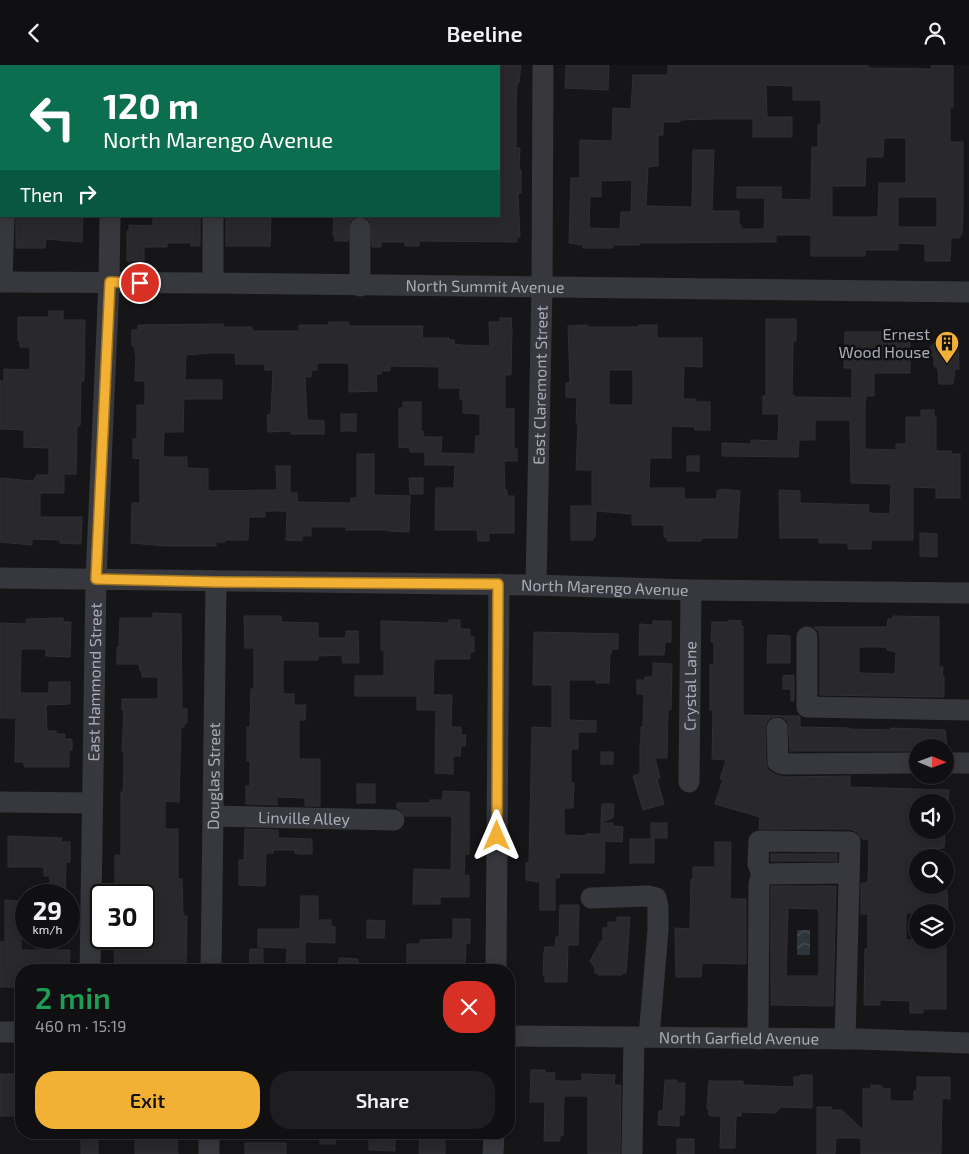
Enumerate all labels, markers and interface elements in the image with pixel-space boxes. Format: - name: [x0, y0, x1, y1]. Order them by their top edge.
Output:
- icon: back: [20, 19, 48, 47]
- icon: person: [921, 19, 949, 47]
- text: Beeline: [446, 20, 523, 46]
- text: 120 m: [103, 84, 199, 126]
- icon: left: [20, 85, 85, 150]
- text: North Marengo Avenue: [103, 126, 333, 152]
- icon: right: [73, 180, 101, 208]
- text: Then: [20, 183, 63, 206]
- pin: [119, 262, 161, 304]
- icon: arrive: [126, 269, 154, 297]
- street label: North Summit Avenue: [405, 275, 565, 296]
- street label: East Claremont Street: [528, 305, 551, 465]
- place label: Ernest Wood House: [839, 324, 930, 361]
- building icon: Ernest Wood House: [934, 330, 960, 364]
- street label: North Marengo Avenue: [521, 575, 689, 599]
- street label: East Hammond Street: [83, 602, 105, 762]
- street label: Crystal Lane: [680, 641, 699, 731]
- street label: Douglas Street: [203, 722, 223, 830]
- north arrow: [909, 739, 954, 784]
- map controls: [909, 739, 954, 949]
- button: sound: [909, 794, 954, 839]
- street label: Linville Alley: [258, 807, 351, 828]
- position arrow: [470, 809, 522, 861]
- button: search: [909, 849, 954, 894]
- speed limit sign: 30: [90, 884, 155, 949]
- text: 29: [33, 895, 62, 925]
- button: layers: [909, 904, 954, 949]
- text: km/h: [33, 922, 62, 936]
- text: 2 min: [35, 979, 111, 1015]
- button: close: [443, 981, 495, 1033]
- text: 460 m · 15:19: [35, 1016, 126, 1035]
- street label: North Garfield Avenue: [659, 1027, 819, 1048]
- button: Exit: [35, 1071, 260, 1129]
- button: Share: [270, 1071, 495, 1129]

